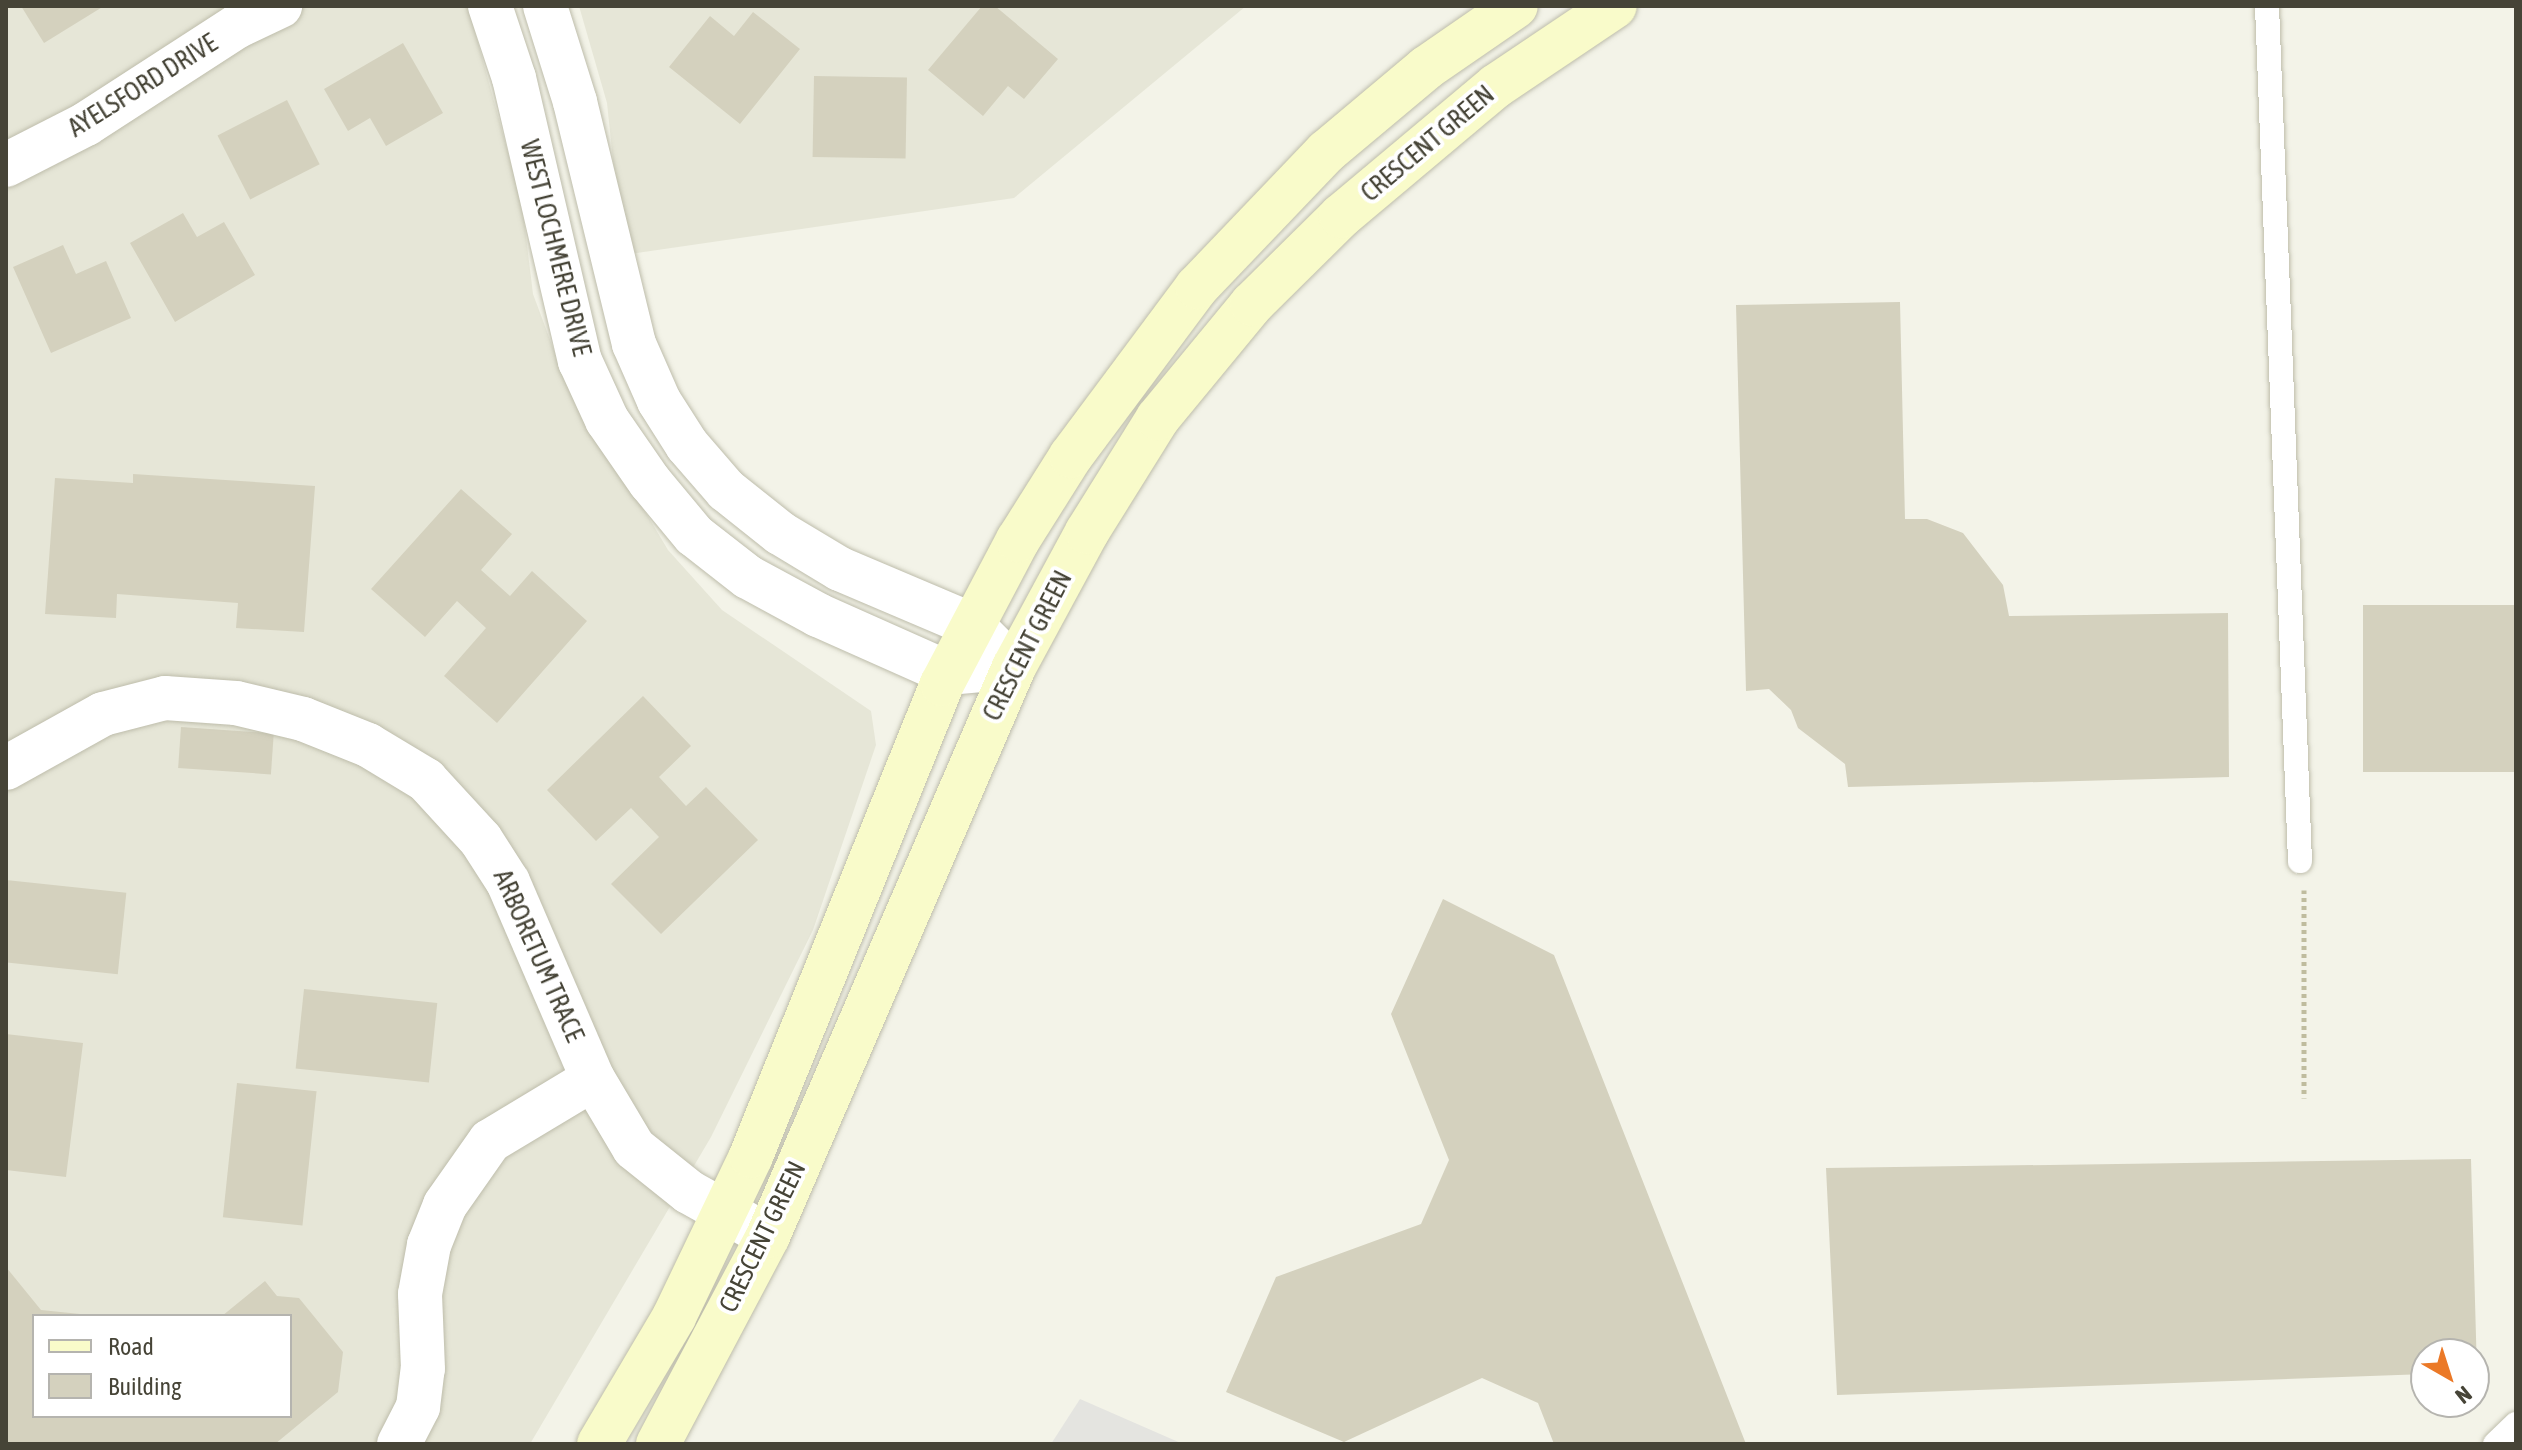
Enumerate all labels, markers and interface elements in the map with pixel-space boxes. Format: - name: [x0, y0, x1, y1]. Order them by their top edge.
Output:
- street label: AYELSFORD DRIVE: [63, 28, 223, 144]
- street label: CRESCENT GREEN: [1355, 79, 1501, 209]
- street label: WEST LOCHMERE DRIVE: [513, 137, 597, 359]
- street label: CRESCENT GREEN: [977, 566, 1079, 726]
- street label: ARBORETUM TRACE: [486, 865, 590, 1047]
- street label: CRESCENT GREEN: [713, 1156, 813, 1318]
- legend: [32, 1314, 292, 1418]
- text: Road: [108, 1333, 154, 1360]
- north arrow: [2410, 1338, 2490, 1418]
- text: Building: [108, 1373, 181, 1400]
- text: N: [2451, 1381, 2477, 1409]

